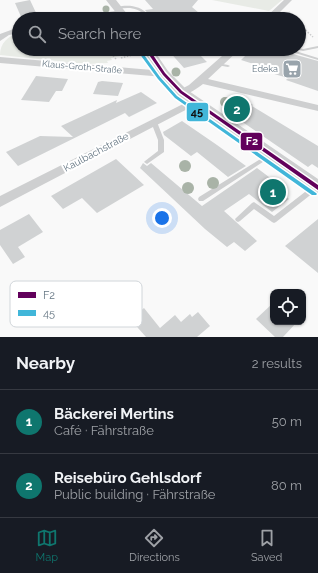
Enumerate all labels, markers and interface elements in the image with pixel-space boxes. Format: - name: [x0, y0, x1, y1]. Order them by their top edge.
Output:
- search box: [12, 12, 306, 56]
- icon: search: [26, 23, 48, 45]
- text: Search here: [58, 25, 141, 43]
- supermarket icon: Edeka: [281, 58, 303, 80]
- street label: Klaus-Groth-Straße: [42, 59, 123, 76]
- place label: Edeka: [252, 64, 278, 74]
- pin: 2: [224, 94, 250, 124]
- line badge: 45: [186, 102, 209, 122]
- text: 45: [191, 106, 203, 119]
- street label: Kaulbachstraße: [62, 130, 130, 174]
- line badge: F2: [240, 132, 263, 151]
- text: F2: [246, 135, 258, 148]
- pin: 1: [260, 177, 286, 207]
- your location: [152, 208, 172, 228]
- legend: [10, 281, 142, 327]
- text: F2: [43, 289, 55, 302]
- map controls: [270, 289, 306, 325]
- button: locate: [270, 289, 306, 325]
- text: 45: [43, 307, 55, 320]
- text: Nearby: [16, 353, 75, 373]
- text: 2 results: [252, 356, 302, 371]
- text: Bäckerei Mertins: [54, 405, 174, 423]
- text: 1: [26, 414, 32, 429]
- text: 50 m: [272, 414, 302, 429]
- text: Café · Fährstraße: [54, 423, 154, 438]
- text: Reisebüro Gehlsdorf: [54, 469, 201, 487]
- text: 2: [25, 478, 33, 493]
- text: 80 m: [271, 478, 302, 493]
- text: Public building · Fährstraße: [54, 487, 215, 502]
- tab: Map: [36, 527, 58, 564]
- tab: Directions: [129, 527, 180, 564]
- tab: Saved: [251, 527, 282, 564]

